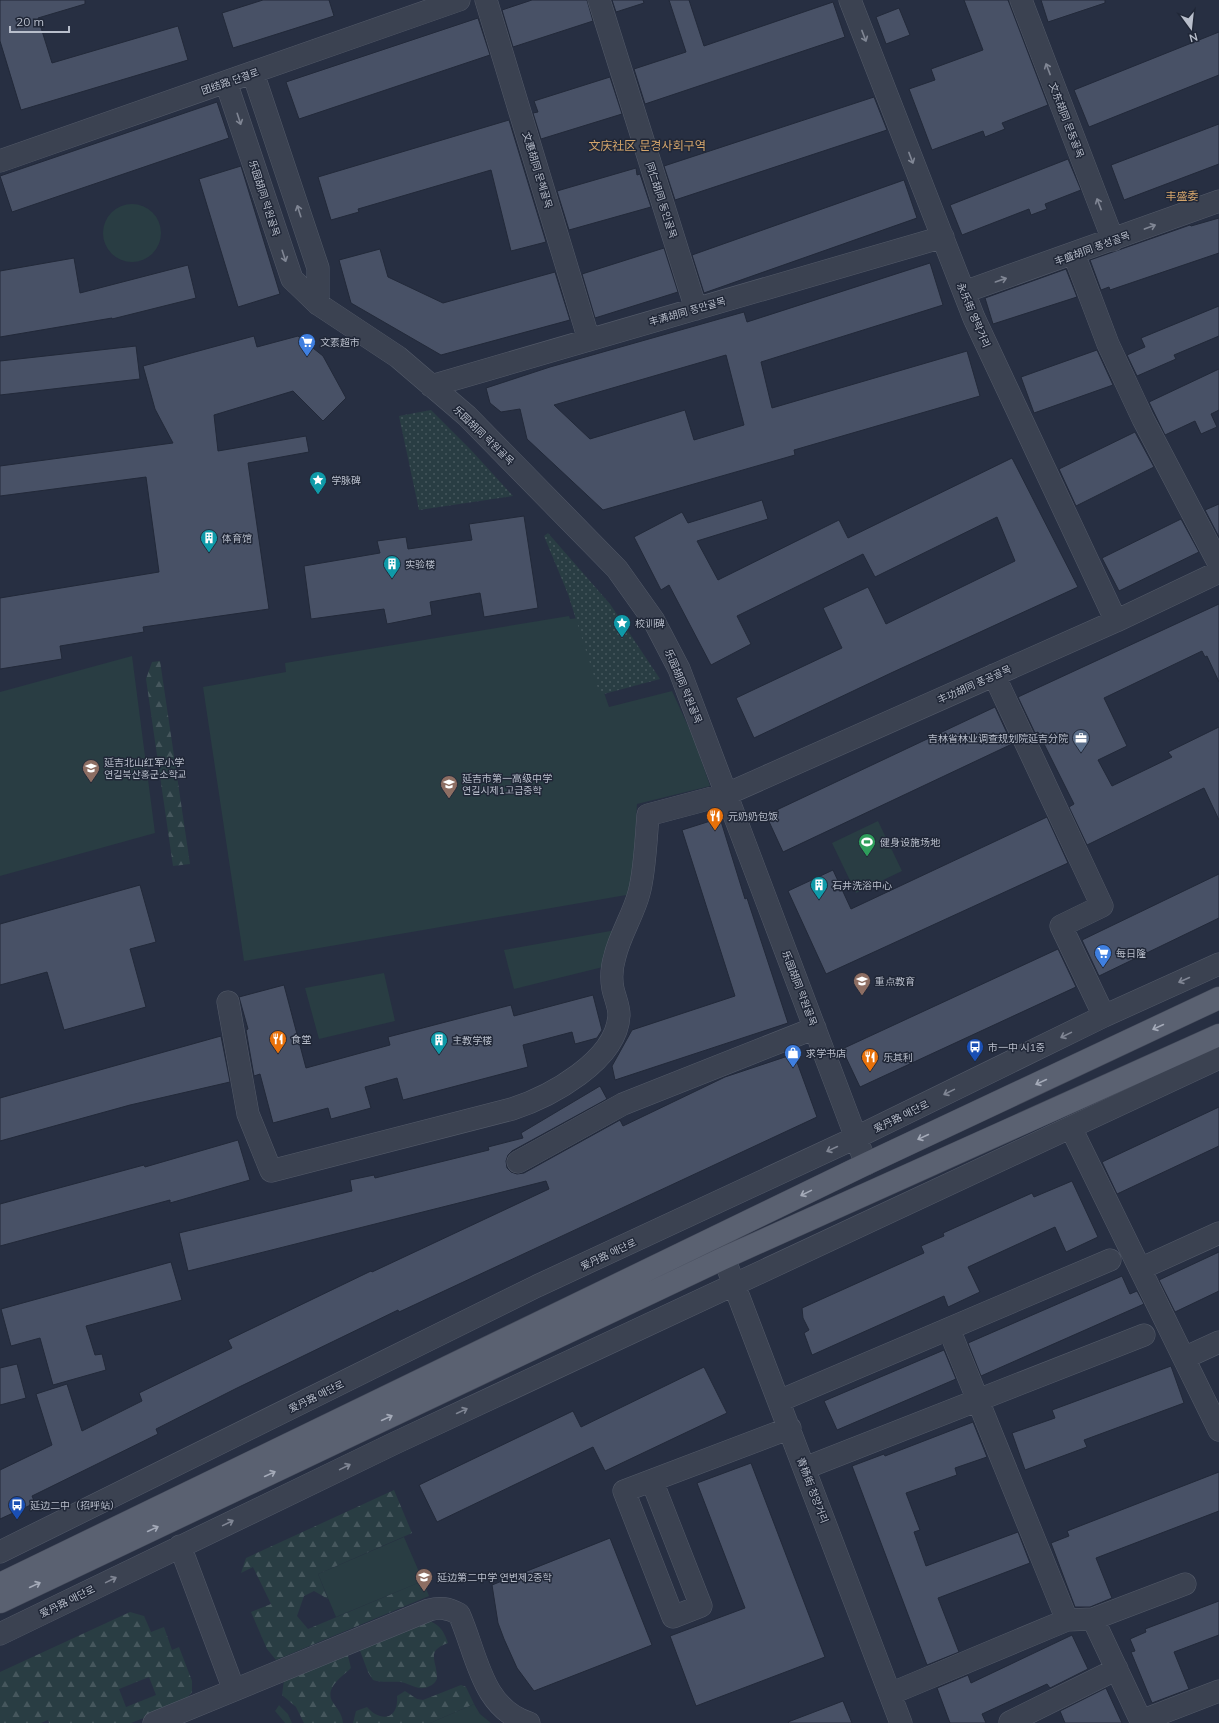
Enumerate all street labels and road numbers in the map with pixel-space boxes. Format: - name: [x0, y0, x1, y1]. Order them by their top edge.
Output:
- street label: 团结路 단결로: [200, 66, 261, 97]
- street label: 文东胡同 문동골목: [1046, 81, 1087, 160]
- street label: 文惠胡同 문혜골목: [520, 130, 555, 210]
- street label: 乐园胡同 락원골목: [246, 158, 283, 238]
- street label: 同仁胡同 동인골목: [643, 160, 680, 240]
- street label: 丰盛胡同 풍성골목: [1053, 229, 1132, 268]
- street label: 永乐街 영락거리: [954, 281, 993, 350]
- street label: 丰满胡同 풍만골목: [647, 294, 727, 329]
- street label: 乐园胡同 락원골목: [451, 403, 517, 468]
- street label: 乐园胡同 락원골목: [662, 647, 705, 725]
- street label: 丰功胡同 풍공골목: [935, 662, 1013, 707]
- street label: 乐园胡同 락원골목: [779, 949, 820, 1028]
- street label: 爱丹路 애단로: [871, 1097, 931, 1135]
- street label: 爱丹路 애단로: [578, 1236, 638, 1273]
- street label: 爱丹路 애단로: [286, 1377, 346, 1415]
- street label: 青杨街 청양거리: [794, 1455, 831, 1525]
- street label: 爱丹路 애단로: [37, 1582, 97, 1620]

